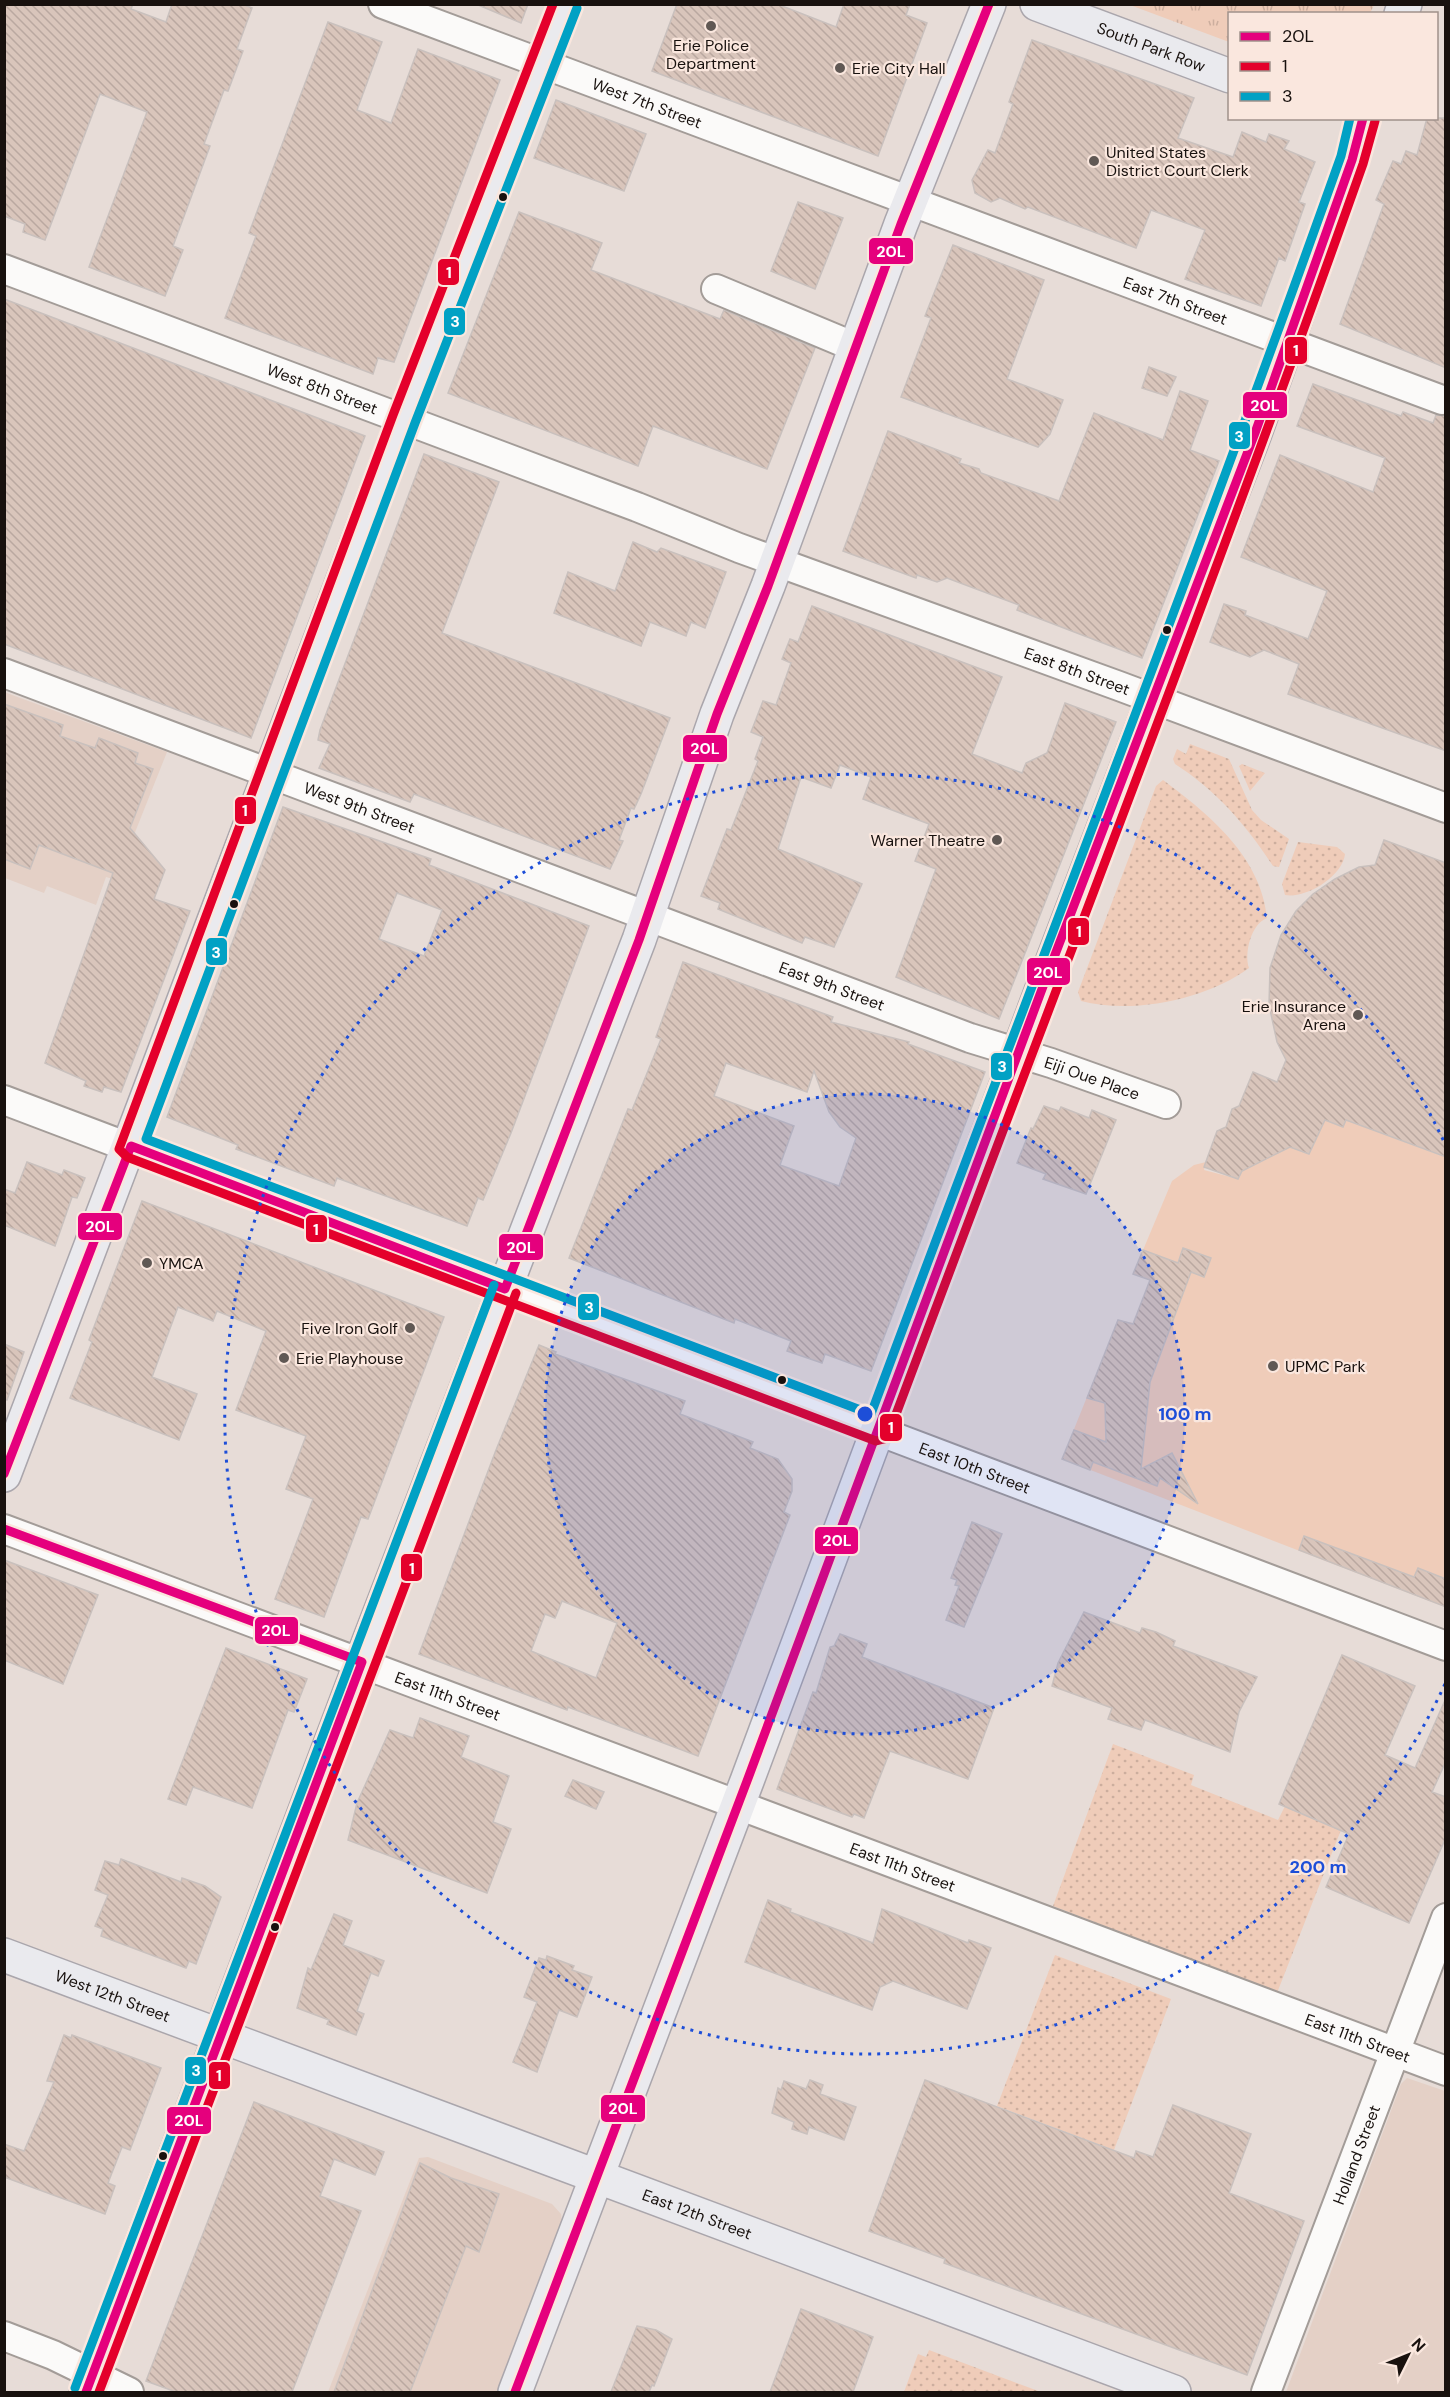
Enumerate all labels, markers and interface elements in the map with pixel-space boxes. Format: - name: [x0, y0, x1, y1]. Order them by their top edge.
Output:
- legend: [1228, 12, 1438, 120]
- street label: South Park Row: [1094, 17, 1208, 77]
- marker: Erie Police Department: [704, 19, 718, 33]
- text: 20L: [1282, 24, 1314, 48]
- place label: Erie Police Department: [666, 35, 756, 74]
- text: 1: [1282, 54, 1288, 78]
- place label: Erie City Hall: [852, 58, 946, 79]
- marker: Erie City Hall: [833, 61, 847, 75]
- street label: West 7th Street: [589, 73, 705, 133]
- text: 3: [1282, 84, 1293, 108]
- place label: United States District Court Clerk: [1106, 142, 1249, 181]
- marker: United States District Court Clerk: [1087, 154, 1101, 168]
- unlabelled marker: [497, 191, 509, 203]
- line badge: 20L: [868, 237, 914, 265]
- text: 20L: [876, 241, 906, 262]
- line badge: 1: [437, 258, 460, 286]
- text: 1: [446, 262, 452, 283]
- street label: East 7th Street: [1120, 272, 1230, 330]
- line badge: 3: [443, 307, 466, 336]
- text: 3: [450, 311, 460, 332]
- line badge: 1: [1284, 336, 1308, 365]
- text: 1: [1293, 340, 1299, 361]
- street label: West 8th Street: [264, 359, 380, 420]
- line badge: 20L: [1242, 391, 1288, 419]
- text: 20L: [1250, 395, 1280, 416]
- line badge: 3: [1228, 421, 1251, 450]
- text: 3: [1234, 426, 1244, 447]
- unlabelled marker: [1161, 624, 1173, 636]
- street label: East 8th Street: [1021, 642, 1133, 700]
- line badge: 20L: [682, 734, 728, 763]
- text: 20L: [690, 738, 720, 759]
- street label: West 9th Street: [301, 777, 418, 838]
- line badge: 1: [234, 796, 257, 825]
- text: 1: [242, 800, 248, 821]
- place label: Warner Theatre: [871, 830, 985, 851]
- marker: Warner Theatre: [990, 833, 1004, 847]
- unlabelled marker: [228, 898, 240, 910]
- line badge: 1: [1067, 917, 1090, 946]
- text: 1: [1076, 921, 1082, 942]
- line badge: 3: [205, 937, 228, 966]
- text: 3: [211, 942, 221, 963]
- street label: East 9th Street: [776, 957, 887, 1016]
- line badge: 20L: [1026, 957, 1071, 986]
- text: 20L: [1033, 962, 1063, 983]
- place label: Erie Insurance Arena: [1242, 996, 1346, 1035]
- marker: Erie Insurance Arena: [1351, 1008, 1365, 1022]
- line badge: 3: [990, 1052, 1013, 1081]
- street label: Eiji Oue Place: [1042, 1052, 1142, 1105]
- text: 3: [997, 1056, 1007, 1077]
- line badge: 20L: [77, 1212, 123, 1241]
- line badge: 1: [305, 1214, 328, 1243]
- text: 20L: [85, 1216, 115, 1237]
- text: 1: [313, 1219, 319, 1240]
- line badge: 20L: [498, 1233, 544, 1261]
- text: 20L: [506, 1237, 536, 1258]
- place label: YMCA: [159, 1253, 204, 1274]
- marker: YMCA: [140, 1256, 154, 1270]
- line badge: 3: [577, 1293, 600, 1321]
- text: 3: [584, 1297, 594, 1318]
- place label: Five Iron Golf: [301, 1318, 398, 1339]
- marker: Five Iron Golf: [403, 1321, 417, 1335]
- place label: Erie Playhouse: [296, 1348, 403, 1369]
- marker: Erie Playhouse: [277, 1351, 291, 1365]
- place label: UPMC Park: [1285, 1356, 1366, 1377]
- marker: UPMC Park: [1266, 1359, 1280, 1373]
- unlabelled marker: [776, 1374, 788, 1386]
- text: 100 m: [1158, 1402, 1212, 1426]
- centre of rings: [855, 1404, 875, 1424]
- line badge: 1: [879, 1413, 903, 1442]
- text: 1: [888, 1417, 894, 1438]
- street label: East 10th Street: [916, 1437, 1033, 1499]
- line badge: 20L: [814, 1526, 859, 1555]
- text: 20L: [822, 1530, 852, 1551]
- line badge: 1: [400, 1553, 423, 1582]
- text: 1: [409, 1558, 415, 1579]
- line badge: 20L: [254, 1616, 299, 1645]
- text: 20L: [261, 1620, 291, 1641]
- street label: East 11th Street: [392, 1667, 503, 1726]
- street label: East 11th Street: [847, 1838, 958, 1897]
- text: 200 m: [1290, 1855, 1346, 1879]
- unlabelled marker: [269, 1921, 281, 1933]
- street label: West 12th Street: [52, 1965, 173, 2027]
- street label: East 11th Street: [1302, 2009, 1413, 2068]
- line badge: 3: [184, 2056, 207, 2085]
- text: 3: [191, 2060, 201, 2081]
- line badge: 1: [208, 2061, 231, 2090]
- text: 1: [216, 2065, 222, 2086]
- line badge: 20L: [600, 2094, 646, 2123]
- text: 20L: [608, 2098, 638, 2119]
- street label: Holland Street: [1328, 2102, 1385, 2208]
- line badge: 20L: [166, 2106, 212, 2135]
- text: 20L: [174, 2110, 204, 2131]
- unlabelled marker: [157, 2150, 169, 2162]
- street label: East 12th Street: [639, 2184, 755, 2244]
- north arrow: [1378, 2325, 1438, 2385]
- text: N: [1407, 2334, 1430, 2357]

